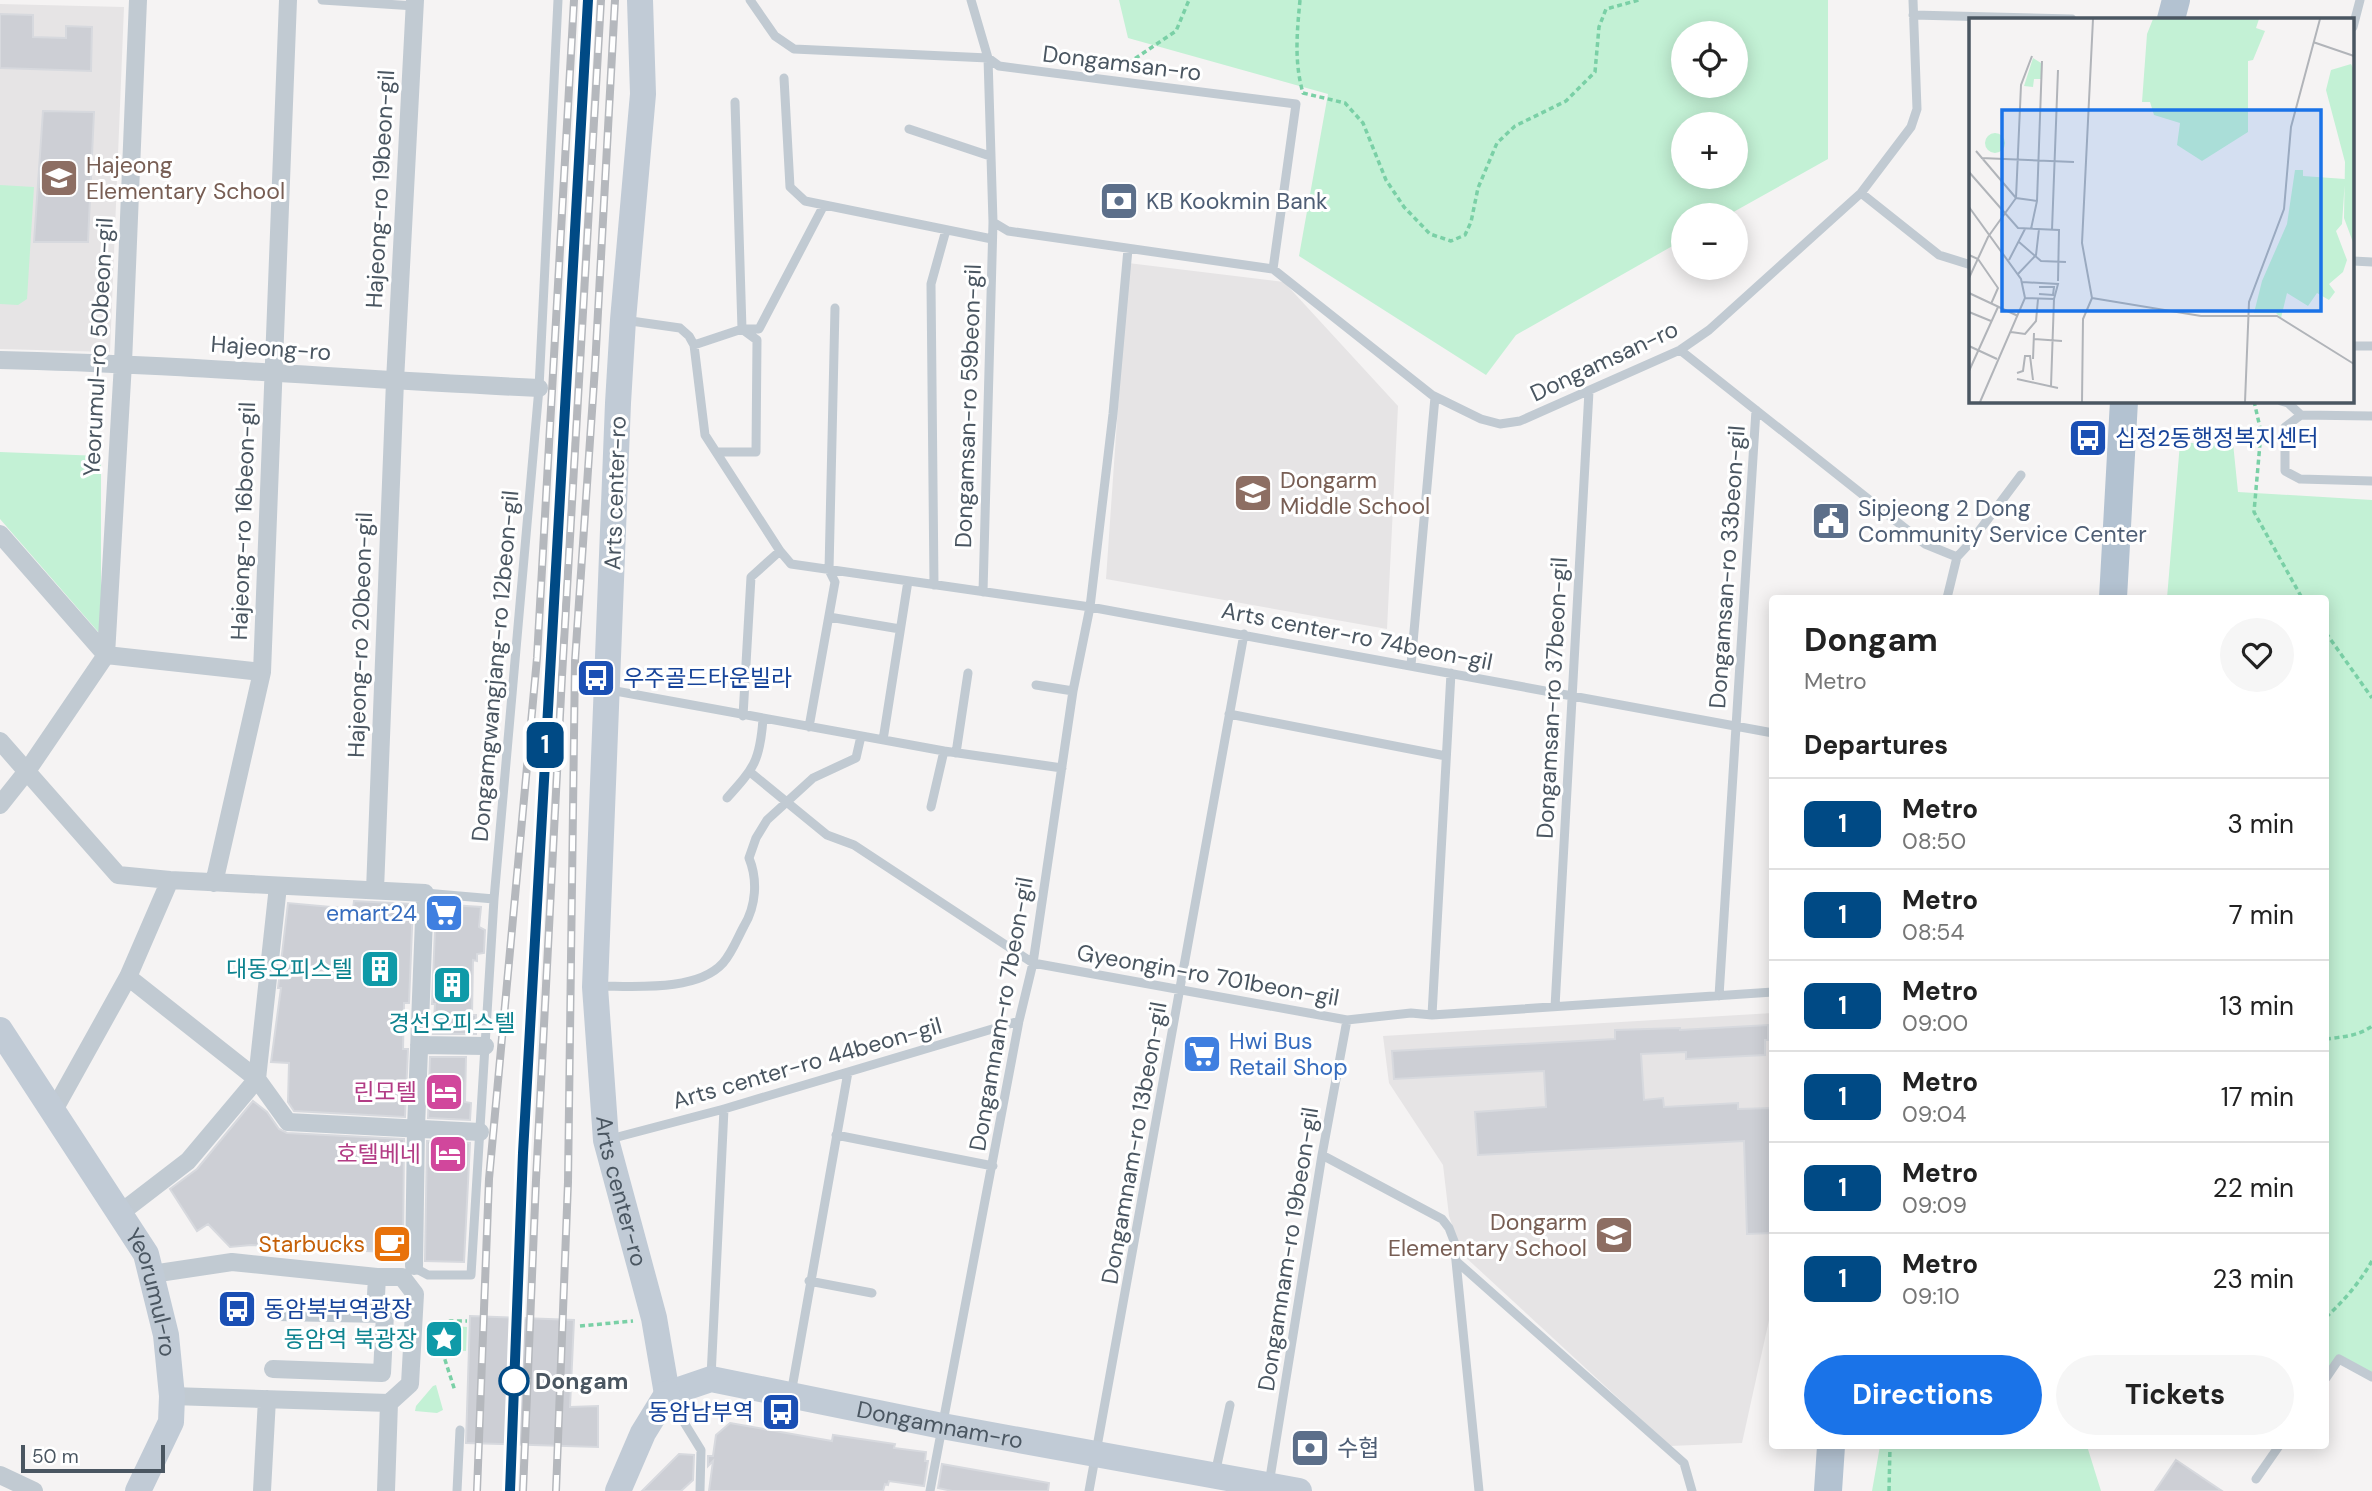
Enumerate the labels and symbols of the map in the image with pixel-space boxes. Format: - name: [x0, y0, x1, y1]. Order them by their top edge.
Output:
- inset map: [1969, 18, 2354, 402]
- street label: Dongamsan-ro: [1041, 38, 1203, 88]
- street label: Hajeong-ro 19beon-gil: [359, 69, 401, 309]
- place label: Hajeong Elementary School: [86, 150, 285, 206]
- school or university icon: Hajeong Elementary School: [38, 157, 80, 199]
- bank icon: KB Kookmin Bank: [1098, 180, 1140, 222]
- place label: KB Kookmin Bank: [1146, 186, 1328, 216]
- street label: Yeorumul-ro 50beon-gil: [76, 217, 120, 477]
- street label: Dongamsan-ro 59beon-gil: [948, 264, 988, 548]
- street label: Dongamsan-ro: [1525, 314, 1683, 408]
- street label: Hajeong-ro: [210, 329, 332, 367]
- street label: Hajeong-ro 16beon-gil: [224, 401, 262, 641]
- street label: Arts center-ro: [597, 415, 633, 571]
- bus stop icon: 십정2동행정복지센터: [2067, 417, 2109, 459]
- place label: 십정2동행정복지센터: [2115, 423, 2319, 453]
- street label: Dongamsan-ro 33beon-gil: [1702, 425, 1752, 709]
- place label: Dongarm Middle School: [1280, 465, 1430, 521]
- school or university icon: Dongarm Middle School: [1232, 472, 1274, 514]
- street label: Dongamgwangjang-ro 12beon-gil: [465, 489, 525, 843]
- place label: Sipjeong 2 Dong Community Service Center: [1858, 493, 2147, 549]
- public building icon: Sipjeong 2 Dong Community Service Center: [1810, 500, 1852, 542]
- street label: Hajeong-ro 20beon-gil: [341, 512, 379, 758]
- street label: Dongamsan-ro 37beon-gil: [1530, 557, 1574, 839]
- street label: Arts center-ro 74beon-gil: [1219, 595, 1495, 677]
- bus stop icon: 우주골드타운빌라: [575, 657, 617, 699]
- place label: 우주골드타운빌라: [623, 663, 792, 693]
- line badge: 1: [522, 722, 568, 768]
- street label: Dongamnam-ro 7beon-gil: [962, 875, 1040, 1153]
- supermarket icon: emart24: [423, 892, 465, 934]
- place label: emart24: [326, 898, 417, 928]
- street label: Gyeongin-ro 701beon-gil: [1074, 937, 1342, 1013]
- building icon: 대동오피스텔: [359, 948, 401, 990]
- place label: 대동오피스텔: [226, 954, 353, 984]
- building icon: 경선오피스텔: [431, 964, 473, 1006]
- street label: Dongamnam-ro 13beon-gil: [1094, 1000, 1174, 1286]
- place label: 경선오피스텔: [389, 1008, 515, 1038]
- street label: Arts center-ro 44beon-gil: [669, 1010, 945, 1116]
- place label: Hwi Bus Retail Shop: [1229, 1026, 1348, 1082]
- supermarket icon: Hwi Bus Retail Shop: [1181, 1033, 1223, 1075]
- hotel icon: 린모텔: [423, 1071, 465, 1113]
- place label: 린모텔: [354, 1077, 417, 1107]
- street label: Dongamnam-ro 19beon-gil: [1251, 1105, 1325, 1393]
- street label: Arts center-ro: [589, 1115, 654, 1270]
- hotel icon: 호텔베네: [427, 1133, 469, 1175]
- place label: 호텔베네: [336, 1139, 421, 1169]
- place label: Dongarm Elementary School: [1388, 1207, 1587, 1263]
- school or university icon: Dongarm Elementary School: [1593, 1214, 1635, 1256]
- street label: Yeorumul-ro: [118, 1223, 183, 1358]
- cafe icon: Starbucks: [371, 1223, 413, 1265]
- place label: Starbucks: [258, 1229, 365, 1259]
- bus stop icon: 동암북부역광장: [216, 1288, 258, 1330]
- place label: 동암북부역광장: [264, 1294, 412, 1324]
- place icon: 동암역 북광장: [423, 1318, 465, 1360]
- place label: 동암역 북광장: [284, 1324, 417, 1354]
- marker: Dongam: [499, 1366, 529, 1396]
- place label: Dongam: [535, 1366, 628, 1396]
- bus stop icon: 동암남부역: [760, 1391, 802, 1433]
- street label: Dongamnam-ro: [854, 1394, 1026, 1455]
- place label: 동암남부역: [648, 1397, 754, 1427]
- bank icon: 수협: [1289, 1427, 1331, 1469]
- place label: 수협: [1337, 1433, 1379, 1463]
- scale bar: [21, 1442, 164, 1474]

